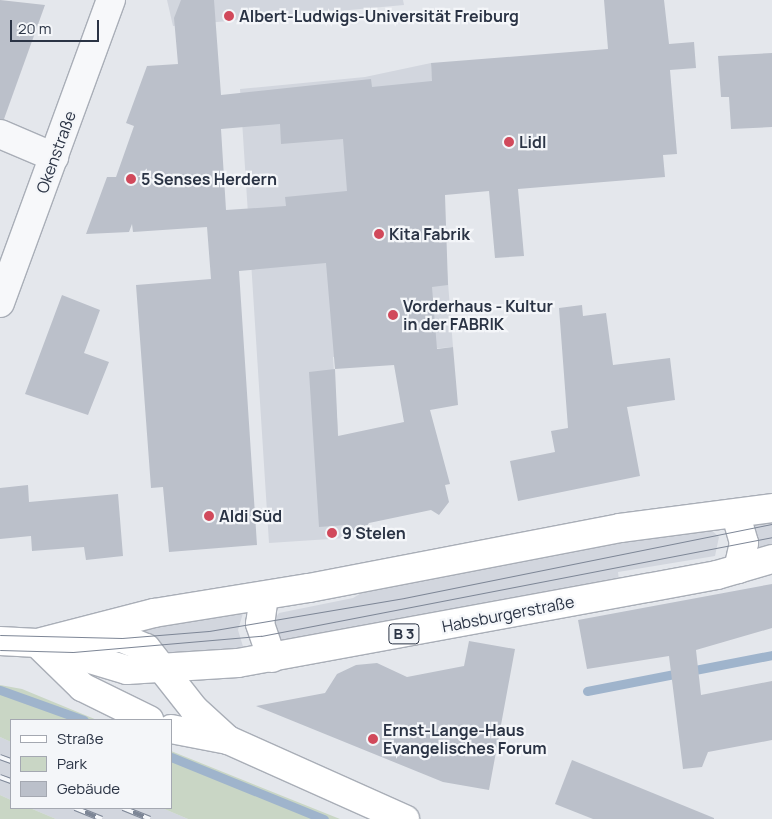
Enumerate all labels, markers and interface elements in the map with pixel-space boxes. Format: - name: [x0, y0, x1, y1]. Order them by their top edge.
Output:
- place label: Albert-Ludwigs-Universität Freiburg: [239, 6, 519, 26]
- scale bar: [12, 10, 101, 42]
- marker: Albert-Ludwigs-Universität Freiburg: [223, 10, 235, 22]
- text: 20 m: [18, 18, 51, 39]
- street label: Okenstraße: [32, 108, 80, 196]
- place label: Lidl: [519, 132, 546, 152]
- marker: Lidl: [503, 136, 515, 148]
- place label: 5 Senses Herdern: [141, 169, 277, 189]
- marker: 5 Senses Herdern: [125, 173, 137, 185]
- place label: Kita Fabrik: [389, 224, 470, 244]
- marker: Kita Fabrik: [373, 228, 385, 240]
- place label: Vorderhaus - Kultur in der FABRIK: [403, 296, 553, 334]
- marker: Vorderhaus - Kultur in der FABRIK: [387, 309, 399, 321]
- place label: Aldi Süd: [219, 506, 282, 526]
- marker: Aldi Süd: [203, 510, 215, 522]
- place label: 9 Stelen: [342, 523, 406, 543]
- marker: 9 Stelen: [326, 527, 338, 539]
- street label: Habsburgerstraße: [440, 592, 576, 636]
- road number: B 3: [388, 622, 420, 646]
- legend: [10, 719, 172, 809]
- place label: Ernst-Lange-Haus Evangelisches Forum: [383, 720, 547, 758]
- text: Straße: [57, 728, 103, 749]
- marker: Ernst-Lange-Haus Evangelisches Forum: [367, 733, 379, 745]
- text: Park: [57, 753, 87, 774]
- text: Gebäude: [57, 778, 120, 799]

